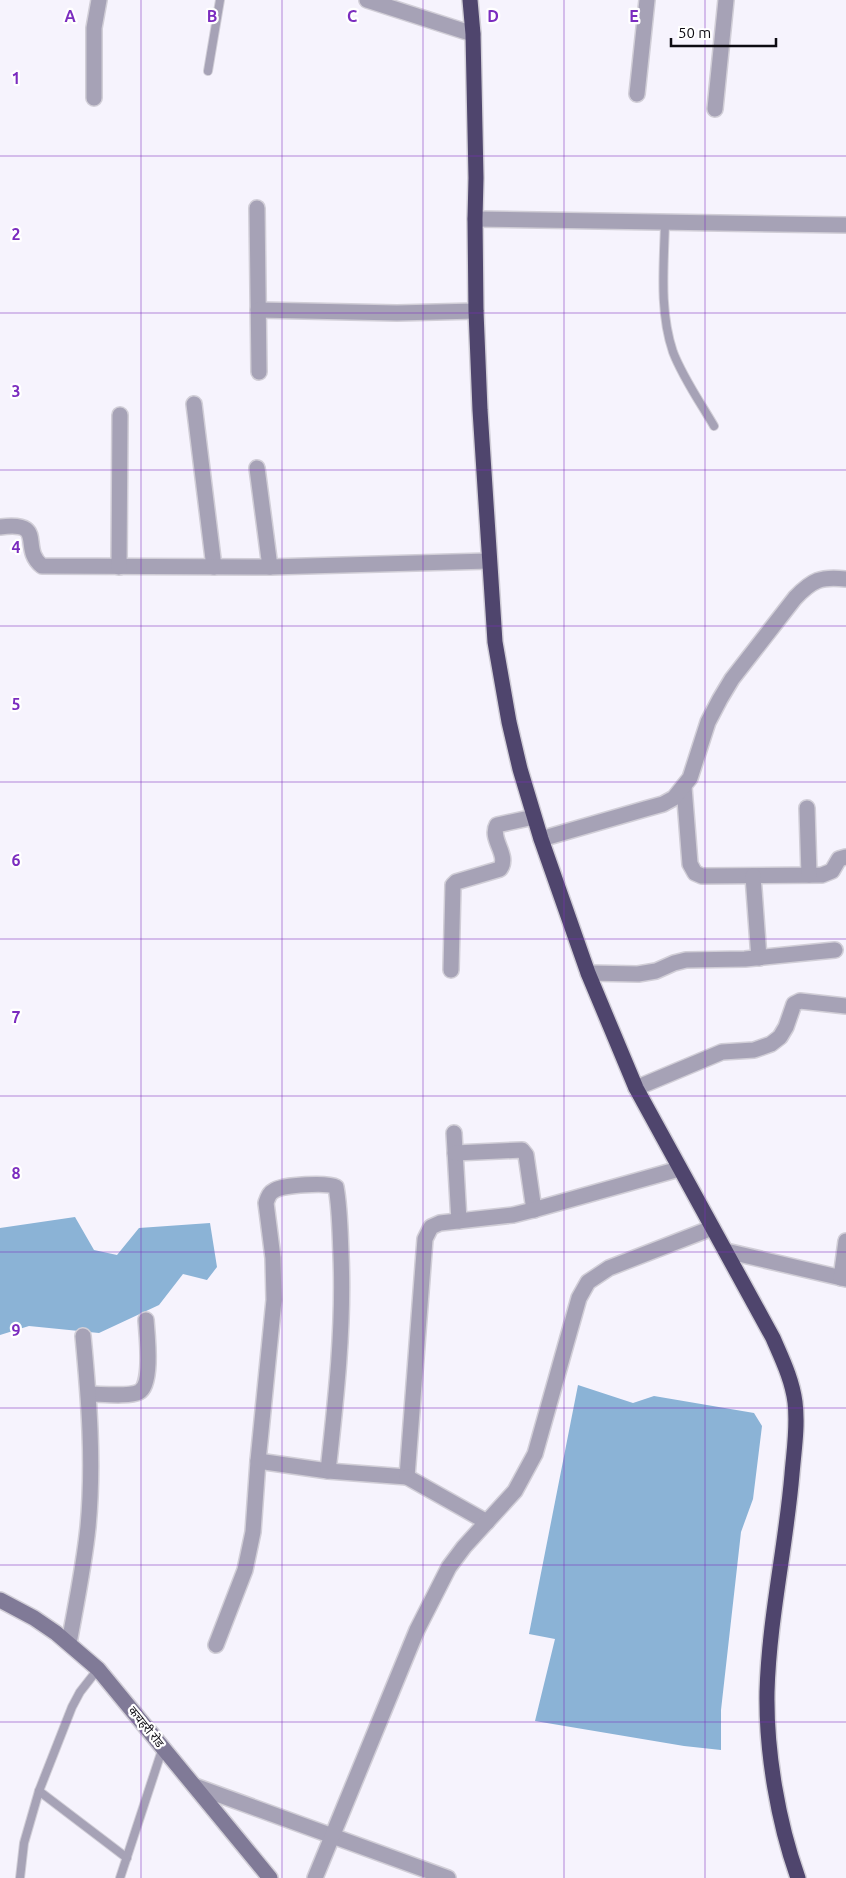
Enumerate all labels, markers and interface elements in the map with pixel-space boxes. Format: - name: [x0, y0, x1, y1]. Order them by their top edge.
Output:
- text: A: [64, 7, 76, 25]
- text: B: [207, 7, 217, 25]
- text: C: [347, 7, 357, 25]
- text: D: [487, 7, 499, 25]
- text: E: [629, 7, 639, 25]
- scale bar: [671, 15, 776, 47]
- text: 50 m: [678, 24, 711, 41]
- text: 1: [11, 69, 21, 87]
- text: 2: [11, 225, 21, 243]
- text: 3: [11, 382, 21, 400]
- text: 4: [11, 538, 21, 556]
- text: 5: [11, 695, 21, 713]
- text: 6: [11, 851, 21, 869]
- text: 7: [11, 1008, 21, 1026]
- text: 8: [11, 1164, 21, 1182]
- text: 9: [11, 1321, 21, 1339]
- street label: कचहरी रोड: [126, 1703, 168, 1750]

